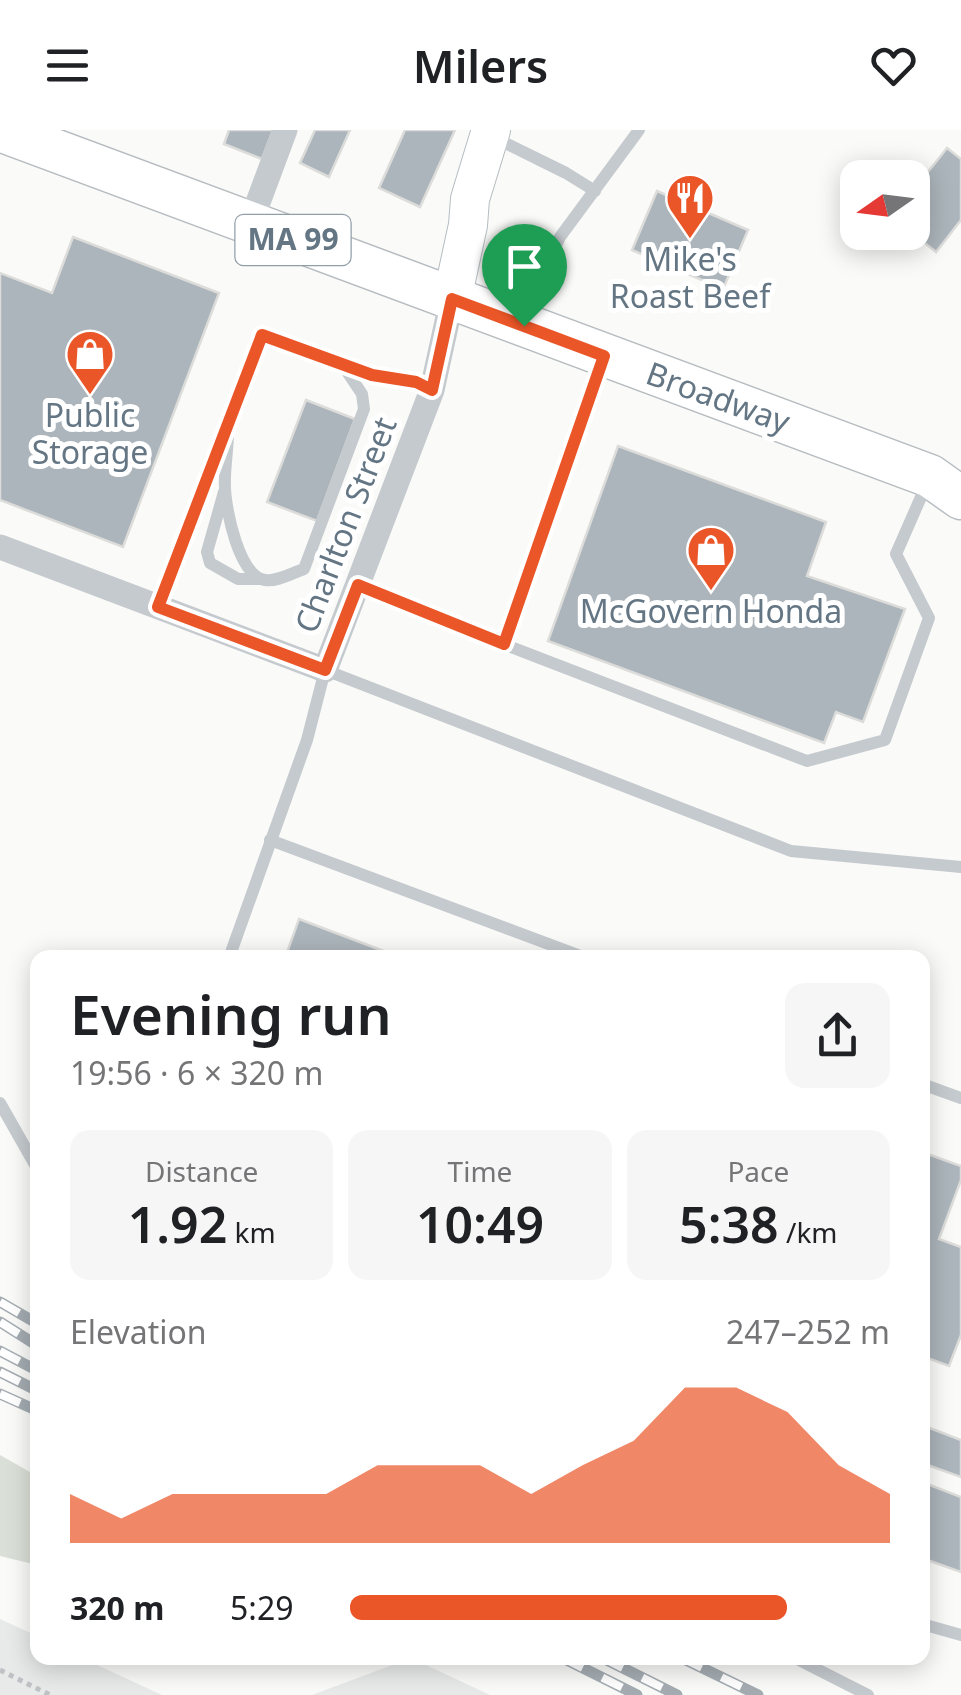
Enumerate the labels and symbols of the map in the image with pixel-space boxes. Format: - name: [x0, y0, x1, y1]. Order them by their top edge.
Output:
- north arrow: [840, 160, 930, 250]
- restaurant icon: Mike's Roast Beef: [664, 172, 716, 240]
- road number: MA 99: [236, 215, 350, 265]
- pin: [482, 224, 567, 327]
- place label: Mike's Roast Beef: [610, 237, 772, 317]
- shop icon: Public Storage: [64, 328, 116, 396]
- street label: Broadway: [641, 351, 797, 443]
- place label: Public Storage: [32, 393, 148, 473]
- street label: Charlton Street: [284, 410, 405, 638]
- shop icon: McGovern Honda: [685, 524, 737, 592]
- place label: McGovern Honda: [580, 589, 842, 632]

